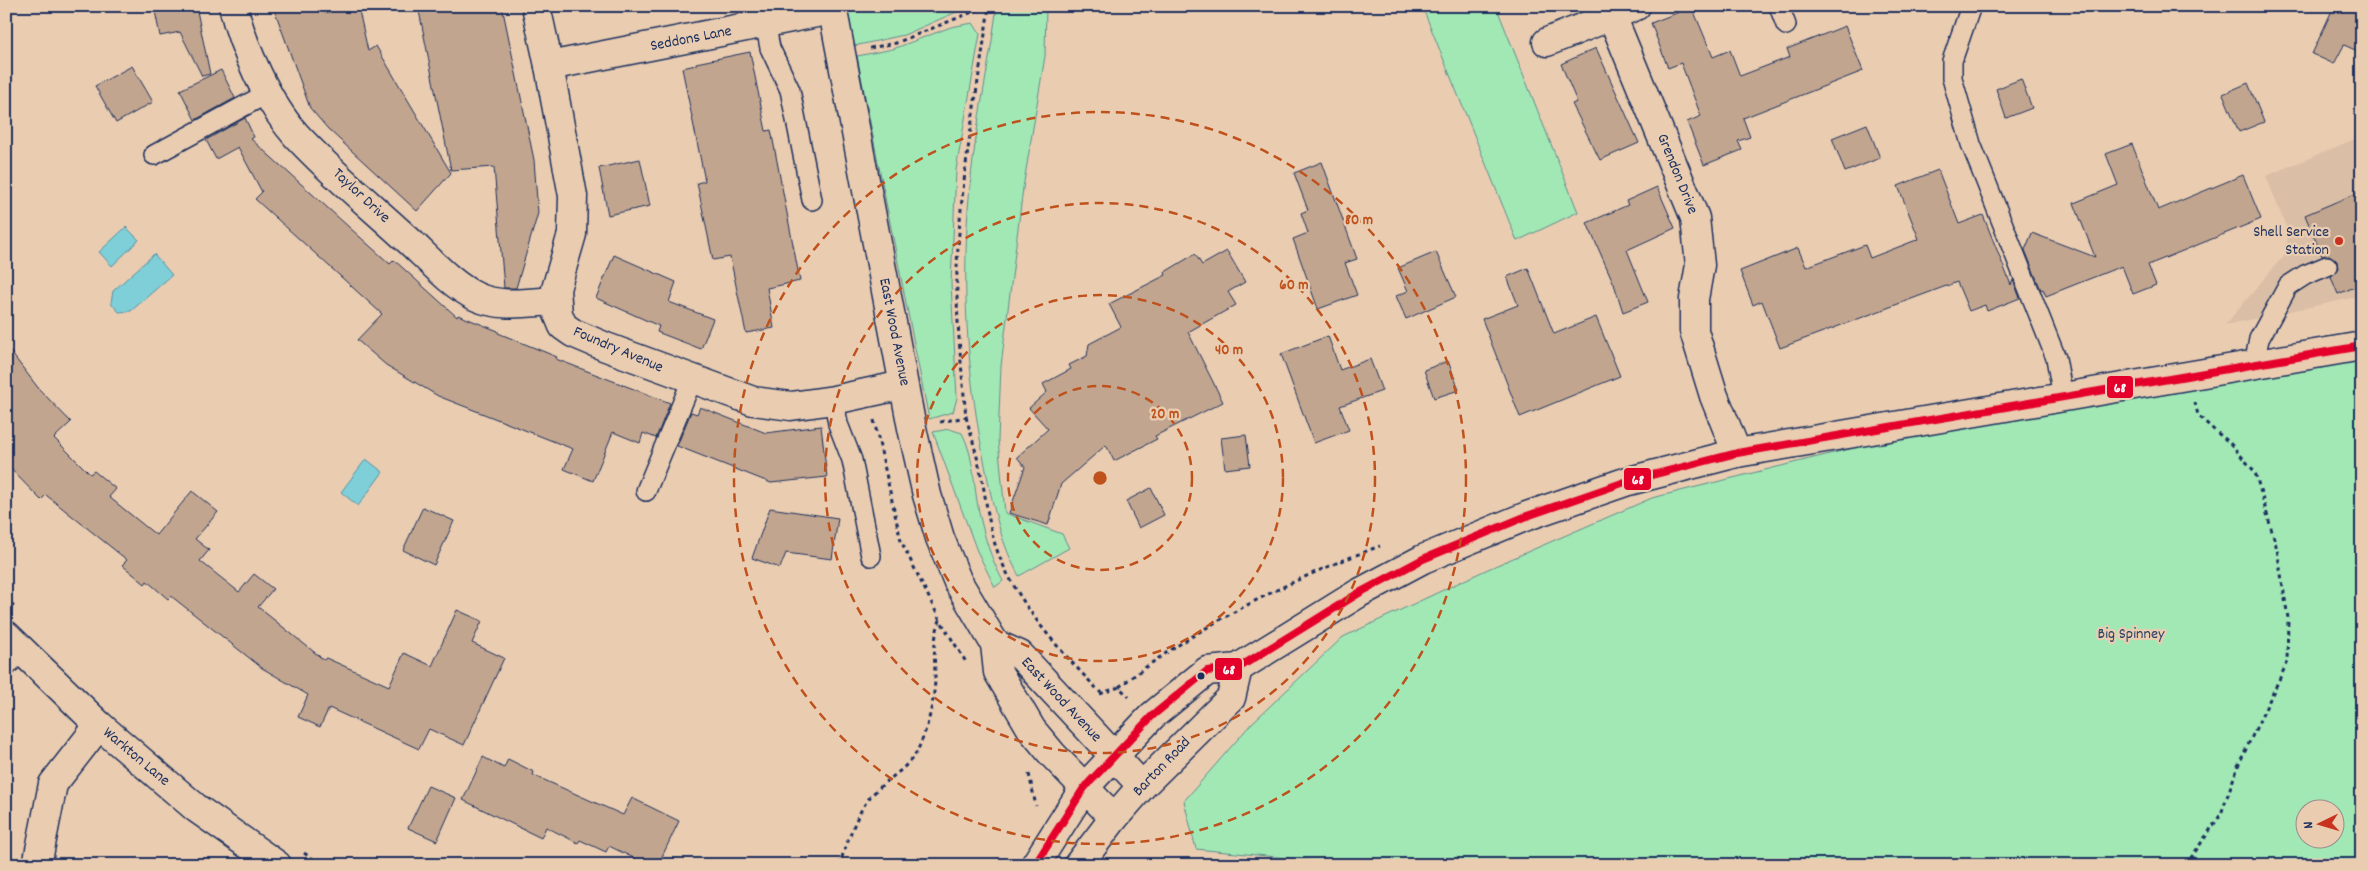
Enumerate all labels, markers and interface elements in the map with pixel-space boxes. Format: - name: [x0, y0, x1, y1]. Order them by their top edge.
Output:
- street label: Seddons Lane: [648, 20, 734, 58]
- street label: Grendon Drive: [1650, 130, 1704, 218]
- street label: Taylor Drive: [327, 163, 395, 229]
- text: 80 m: [1345, 210, 1373, 232]
- place label: Shell Service Station: [2253, 221, 2329, 262]
- marker: Shell Service Station: [2333, 235, 2345, 247]
- text: 60 m: [1279, 275, 1309, 297]
- street label: East Wood Avenue: [872, 276, 916, 388]
- street label: Foundry Avenue: [569, 321, 667, 379]
- text: 40 m: [1215, 340, 1243, 362]
- line badge: 68: [2106, 375, 2134, 399]
- text: 68: [2114, 379, 2127, 399]
- text: 20 m: [1151, 404, 1179, 426]
- line badge: 68: [1623, 467, 1652, 491]
- centre of rings: [1091, 469, 1109, 487]
- text: 68: [1632, 471, 1645, 491]
- park label: Big Spinney: [2098, 623, 2165, 646]
- street label: East Wood Avenue: [1015, 652, 1107, 748]
- line badge: 68: [1214, 657, 1243, 681]
- text: 68: [1223, 661, 1236, 681]
- unlabelled marker: [1196, 671, 1206, 681]
- street label: Warkton Lane: [97, 722, 175, 792]
- street label: Barton Road: [1128, 732, 1196, 802]
- north arrow: [2296, 798, 2346, 848]
- text: N: [2299, 821, 2319, 829]

